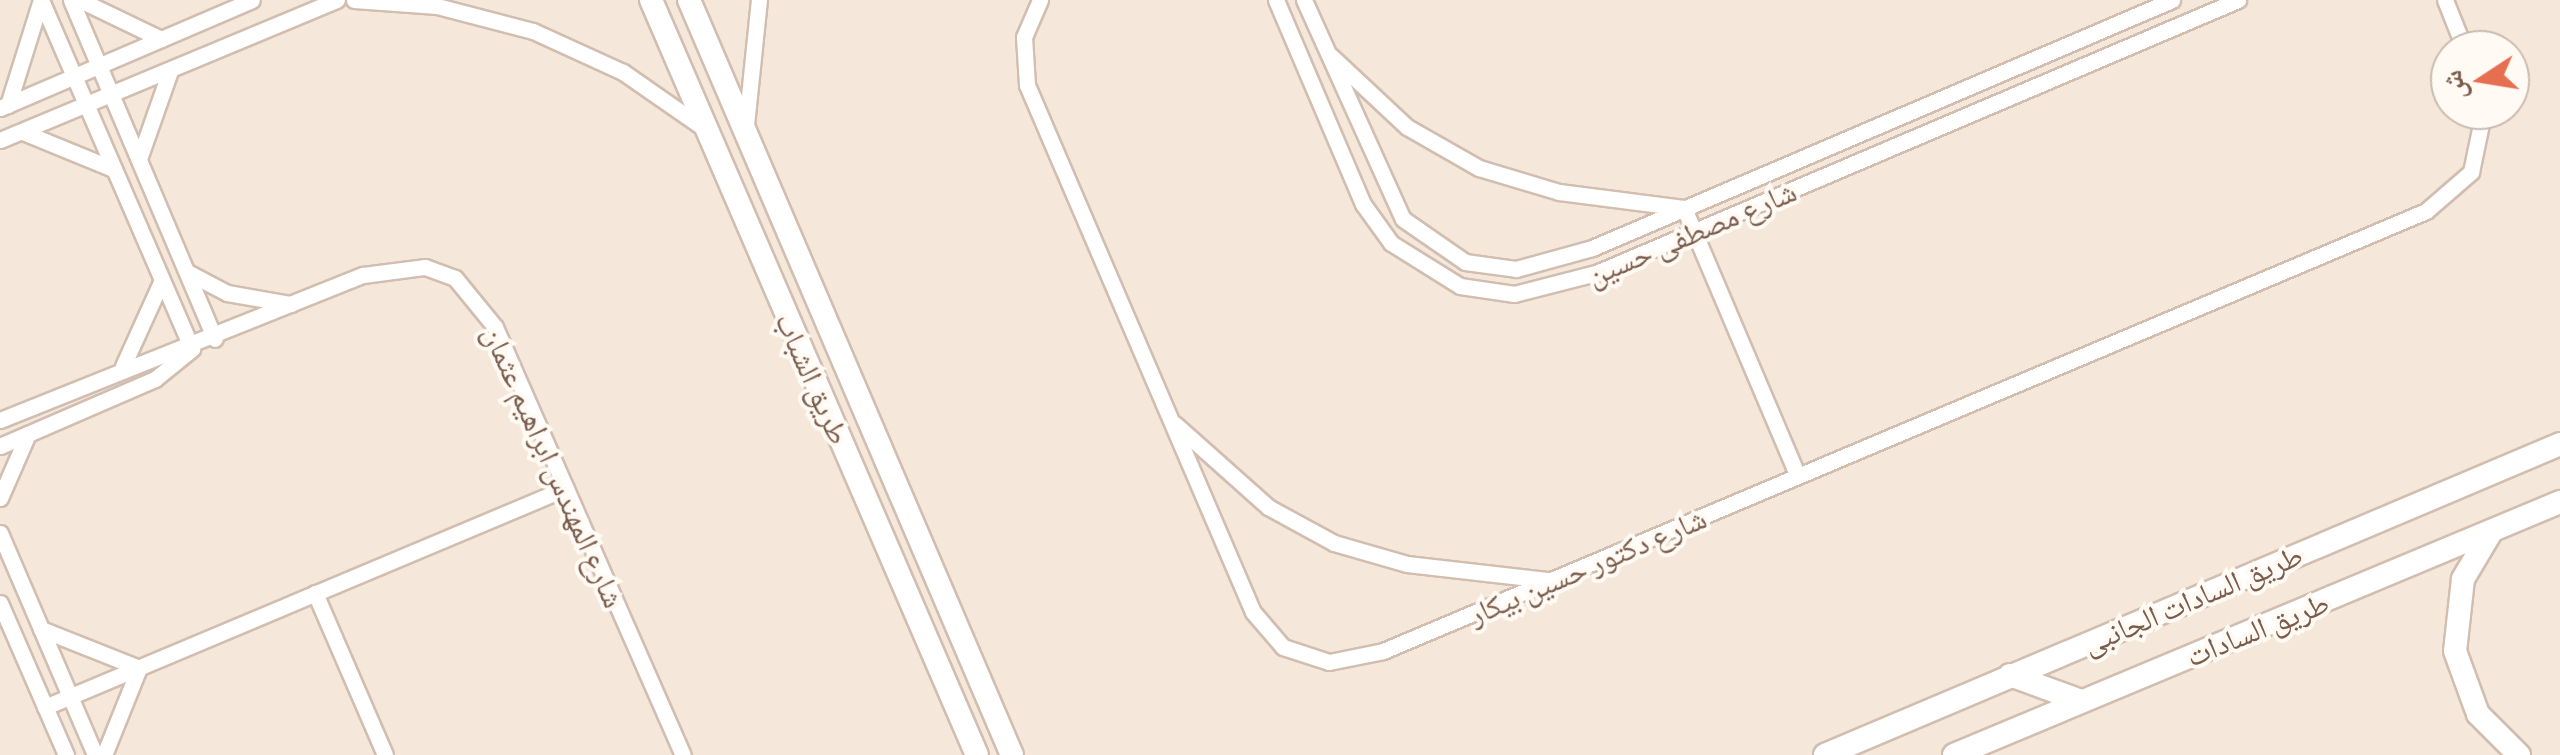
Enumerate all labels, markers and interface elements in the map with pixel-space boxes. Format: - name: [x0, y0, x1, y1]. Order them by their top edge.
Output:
- north arrow: [2430, 30, 2530, 130]
- text: ش: [2433, 68, 2472, 104]
- street label: شارع مصطفى حسين: [1581, 172, 1801, 292]
- street label: طريق الشباب: [769, 307, 859, 449]
- street label: شارع المهندس ابراهيم عثمان: [477, 319, 633, 613]
- street label: شارع دكتور حسين بيكار: [1463, 499, 1711, 631]
- street label: طريق السادات الجانبى: [2077, 535, 2307, 661]
- street label: طريق السادات: [2180, 583, 2334, 673]

